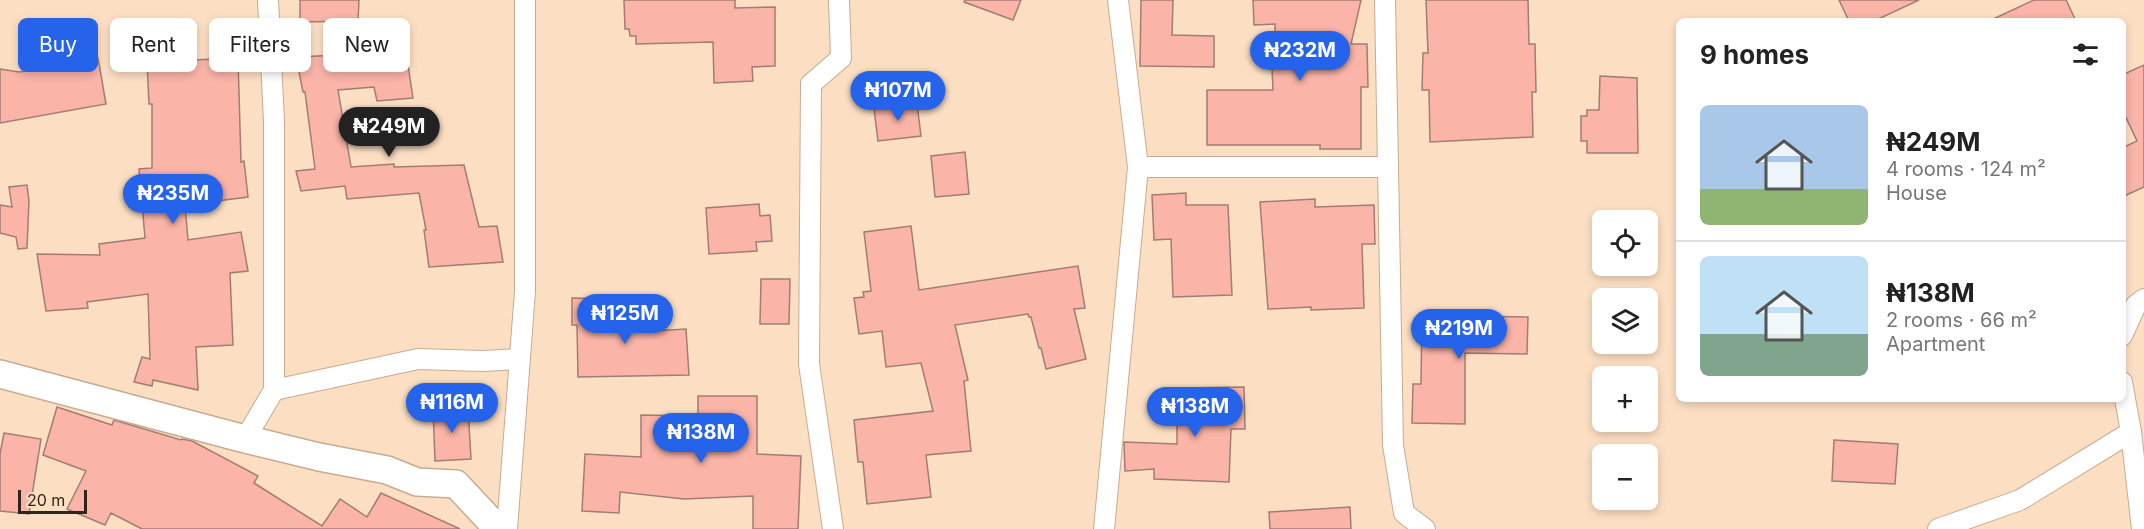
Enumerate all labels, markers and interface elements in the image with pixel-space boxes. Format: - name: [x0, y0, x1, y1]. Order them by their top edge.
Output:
- chip: Buy: [18, 18, 98, 72]
- chip: Rent: [110, 18, 197, 72]
- chip: Filters: [209, 18, 311, 72]
- chip: New: [323, 18, 410, 72]
- pin: ₦232M: [1258, 31, 1342, 82]
- text: ₦232M: [1264, 38, 1336, 62]
- icon: filters: [2069, 38, 2102, 71]
- text: 9 homes: [1700, 39, 1809, 70]
- pin: ₦107M: [856, 71, 940, 122]
- text: ₦107M: [864, 78, 932, 102]
- pin: ₦249M: [347, 107, 431, 158]
- text: ₦249M: [353, 114, 425, 138]
- text: ₦249M: [1886, 126, 1980, 157]
- icon: home: [1748, 129, 1820, 201]
- text: 4 rooms · 124 m²: [1886, 157, 2046, 181]
- pin: ₦235M: [131, 174, 215, 225]
- text: ₦235M: [137, 181, 209, 205]
- text: House: [1886, 181, 1947, 205]
- map controls: [1592, 210, 1658, 510]
- button: locate: [1592, 210, 1658, 276]
- text: ₦138M: [1886, 277, 1975, 308]
- icon: home: [1748, 280, 1820, 352]
- button: layers: [1592, 288, 1658, 354]
- pin: ₦125M: [583, 294, 667, 345]
- text: ₦125M: [591, 301, 659, 325]
- text: 2 rooms · 66 m²: [1886, 308, 2037, 332]
- pin: ₦219M: [1417, 309, 1501, 360]
- text: ₦219M: [1425, 316, 1493, 340]
- text: Apartment: [1886, 332, 1985, 356]
- button: +: [1592, 366, 1658, 432]
- pin: ₦116M: [410, 383, 494, 434]
- pin: ₦138M: [1153, 387, 1237, 438]
- text: ₦116M: [420, 390, 484, 414]
- text: ₦138M: [1161, 394, 1229, 418]
- pin: ₦138M: [659, 413, 743, 464]
- text: ₦138M: [667, 420, 735, 444]
- button: −: [1592, 444, 1658, 510]
- scale bar: [18, 487, 87, 514]
- text: 20 m: [27, 490, 65, 510]

